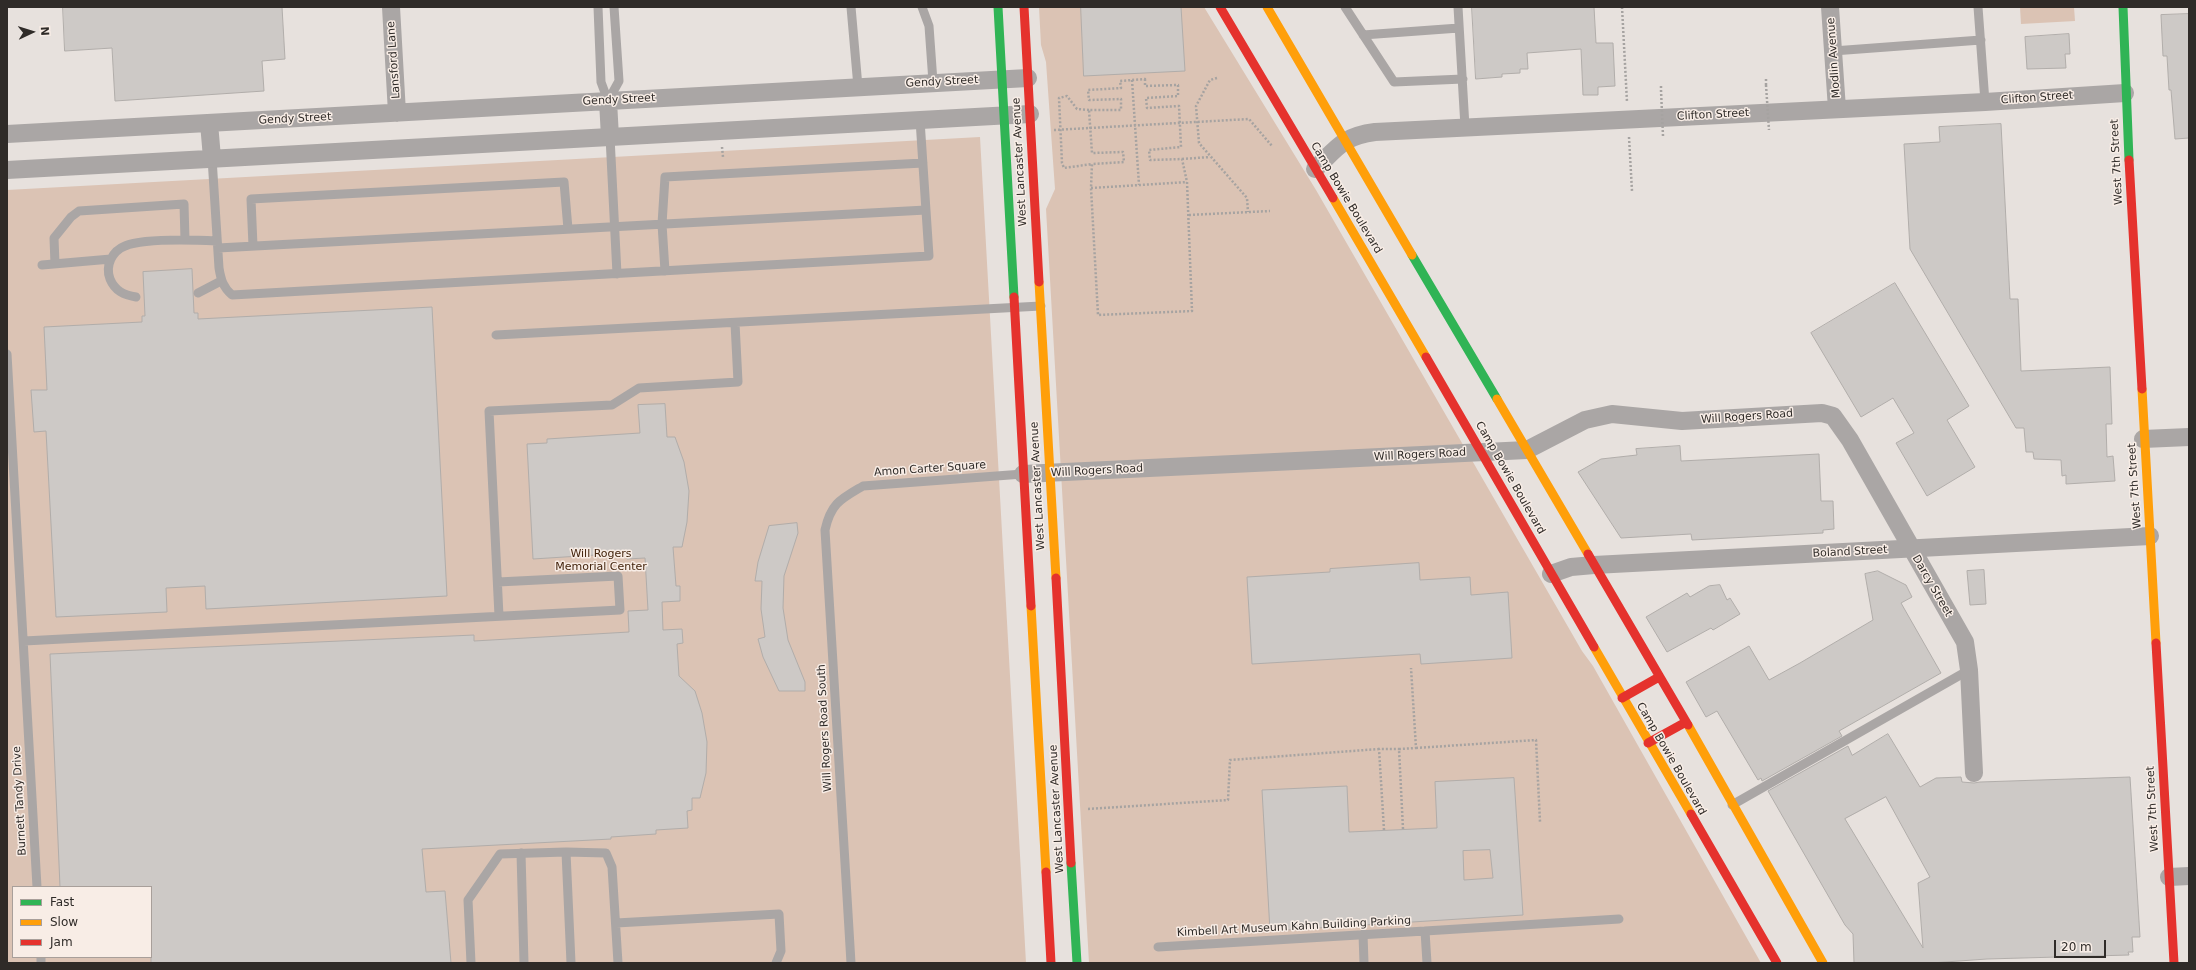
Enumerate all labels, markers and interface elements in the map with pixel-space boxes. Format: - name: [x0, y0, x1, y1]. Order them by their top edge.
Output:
- north arrow: [12, 12, 52, 52]
- street label: Modlin Avenue: [1825, 17, 1843, 99]
- street label: Lansford Lane: [385, 21, 403, 99]
- text: N: [38, 26, 51, 36]
- street label: Gendy Street: [905, 74, 979, 90]
- street label: Clifton Street: [2000, 89, 2074, 107]
- street label: Gendy Street: [582, 92, 656, 108]
- street label: West Lancaster Avenue: [1010, 97, 1030, 227]
- street label: Clifton Street: [1677, 107, 1749, 123]
- street label: Gendy Street: [258, 111, 332, 127]
- street label: West 7th Street: [2108, 119, 2126, 205]
- street label: Camp Bowie Boulevard: [1307, 140, 1385, 256]
- street label: Will Rogers Road: [1701, 407, 1793, 427]
- street label: Camp Bowie Boulevard: [1472, 419, 1548, 537]
- street label: West Lancaster Avenue: [1028, 421, 1048, 551]
- street label: West 7th Street: [2125, 443, 2145, 529]
- street label: Will Rogers Road: [1374, 446, 1466, 464]
- street label: Amon Carter Square: [874, 459, 986, 479]
- street label: Will Rogers Road: [1051, 462, 1143, 480]
- street label: Boland Street: [1812, 543, 1888, 561]
- park label: Will Rogers Memorial Center: [555, 547, 647, 573]
- street label: Darcy Street: [1909, 553, 1955, 619]
- street label: Will Rogers Road South: [815, 664, 835, 792]
- street label: Camp Bowie Boulevard: [1633, 700, 1709, 818]
- street label: West Lancaster Avenue: [1047, 744, 1067, 874]
- street label: Burnett Tandy Drive: [11, 746, 29, 856]
- street label: West 7th Street: [2144, 766, 2162, 852]
- legend: [12, 886, 152, 958]
- text: Fast: [50, 895, 74, 909]
- street label: Kimbell Art Museum Kahn Building Parking: [1177, 914, 1411, 940]
- text: Slow: [50, 915, 78, 929]
- scale bar: [2056, 932, 2108, 958]
- text: Jam: [50, 935, 73, 949]
- text: 20 m: [2061, 940, 2092, 954]

